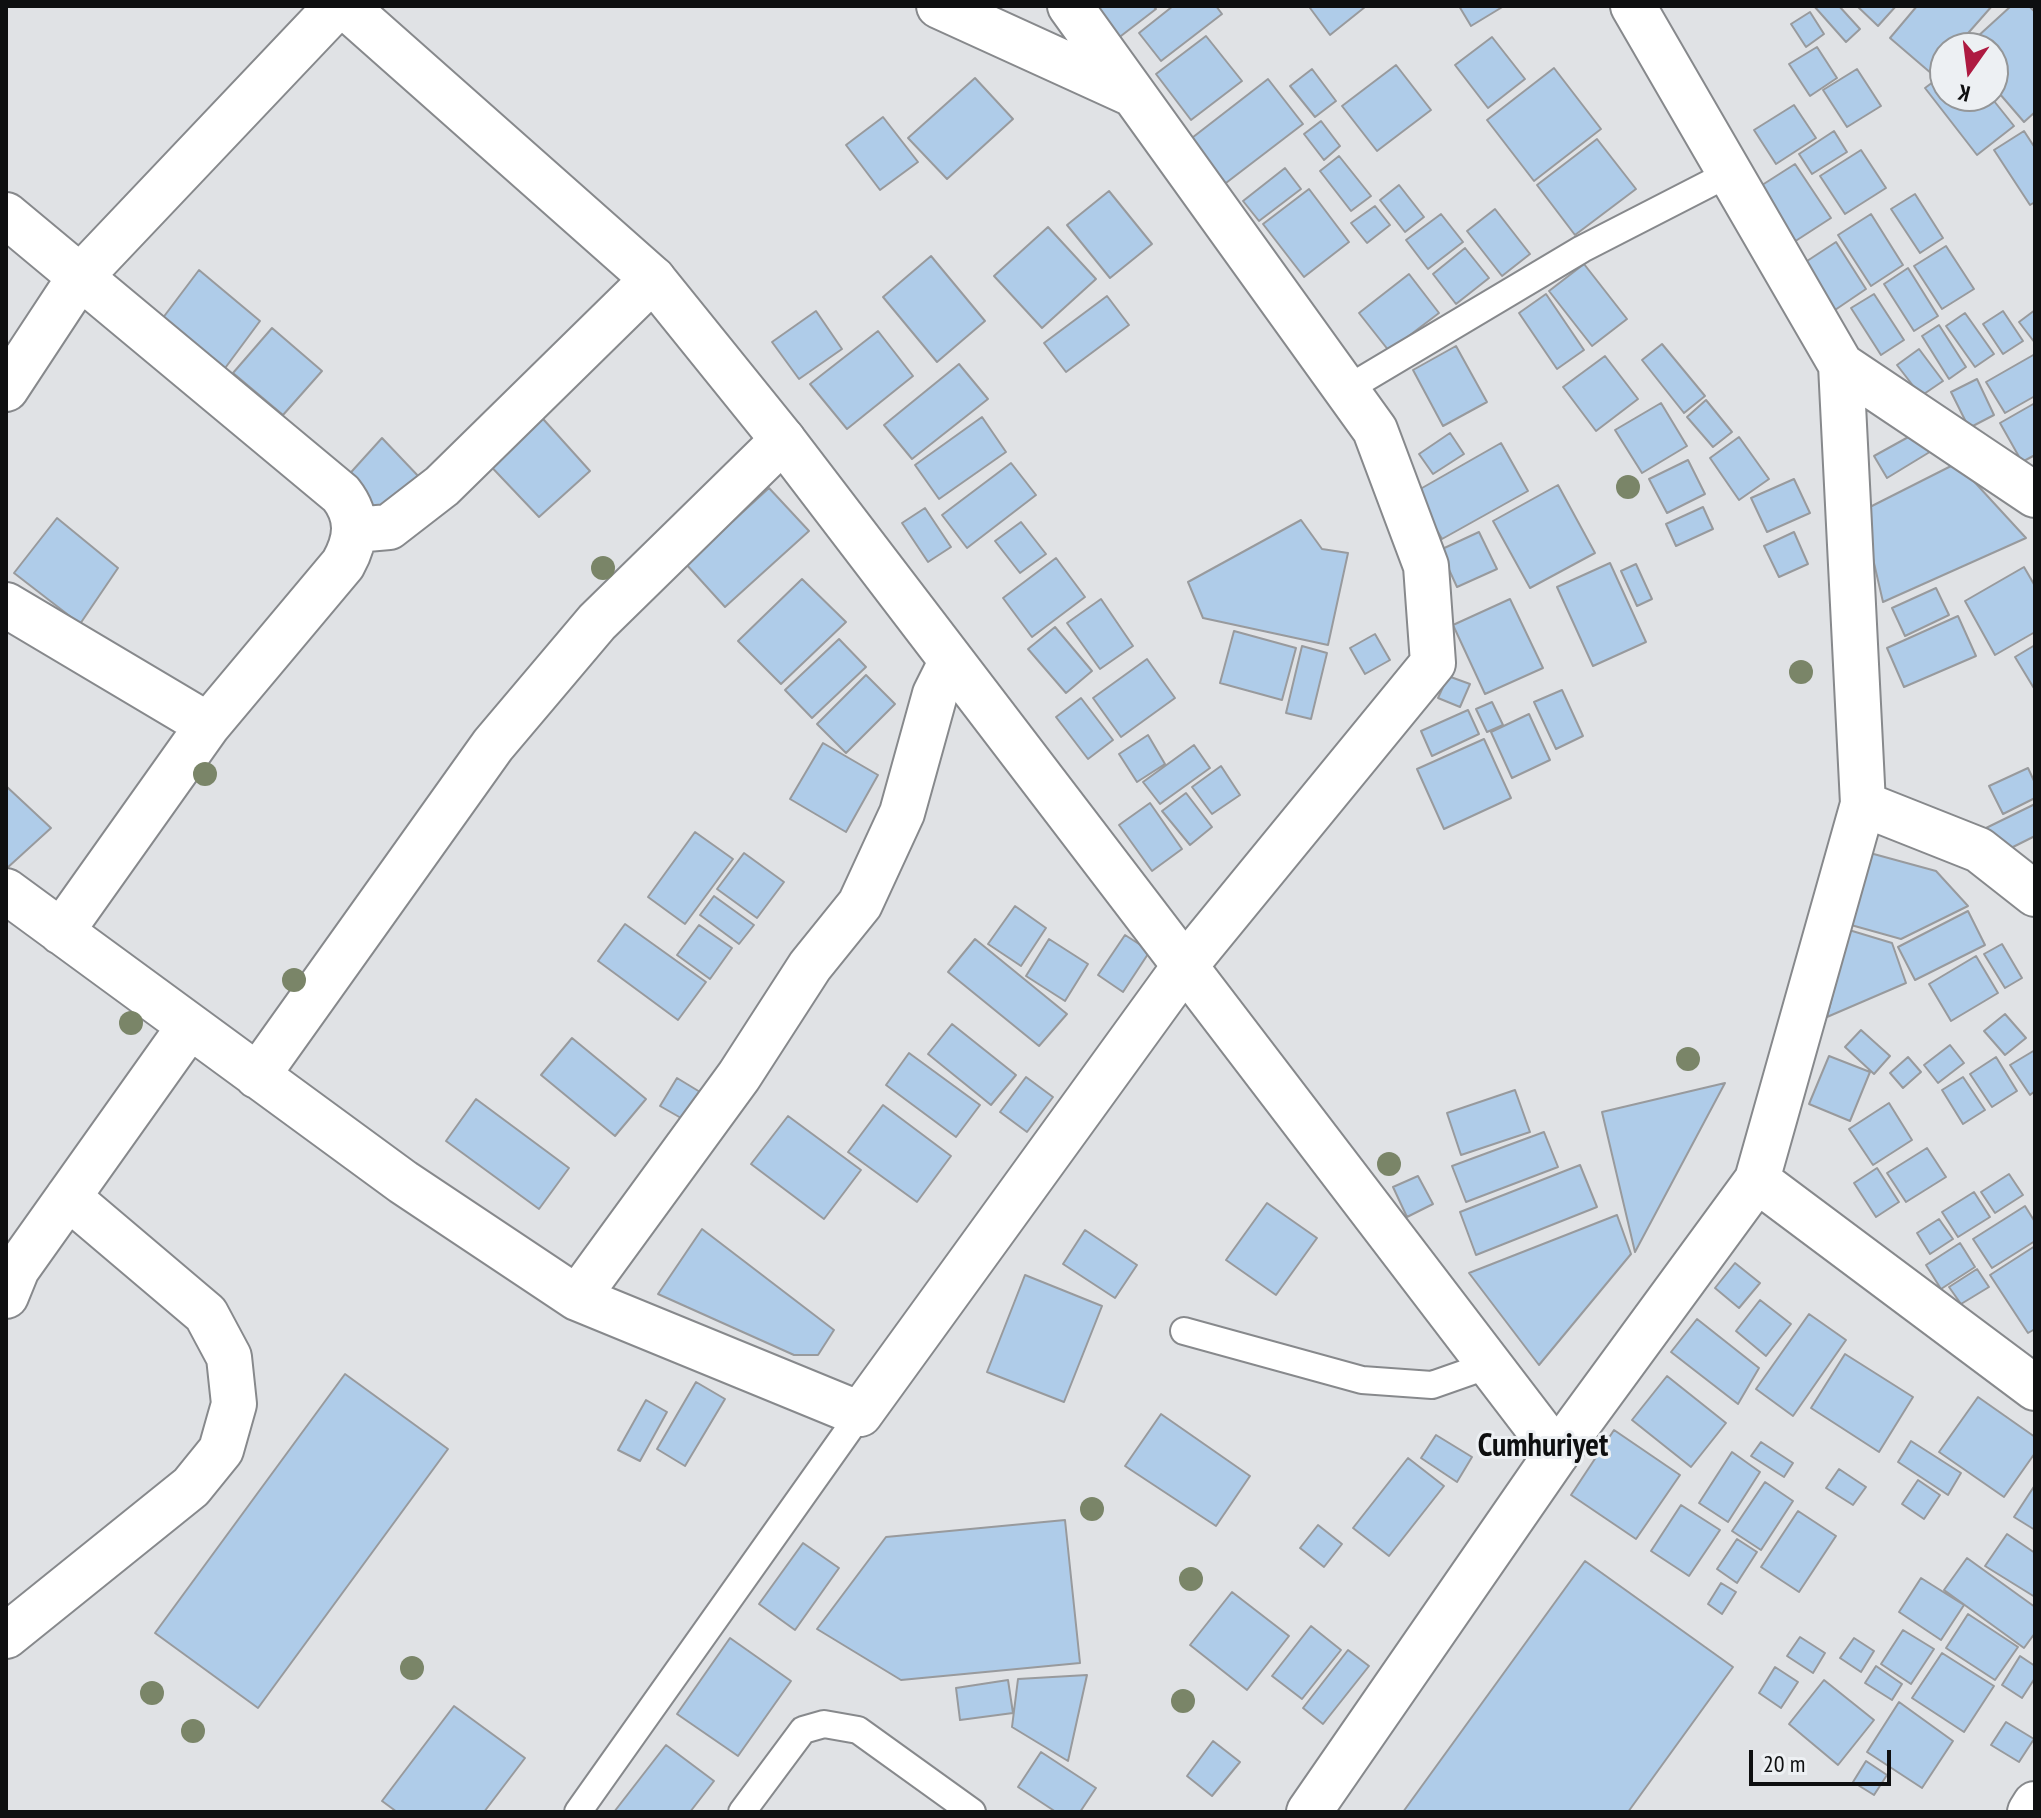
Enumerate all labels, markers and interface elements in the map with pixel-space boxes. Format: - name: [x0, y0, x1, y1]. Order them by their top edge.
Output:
- north arrow: [1929, 32, 2009, 112]
- text: K: [1955, 78, 1973, 108]
- district label: Cumhuriyet: [1478, 1428, 1608, 1466]
- scale bar: [1753, 1734, 1895, 1784]
- text: 20 m: [1763, 1748, 1805, 1779]

